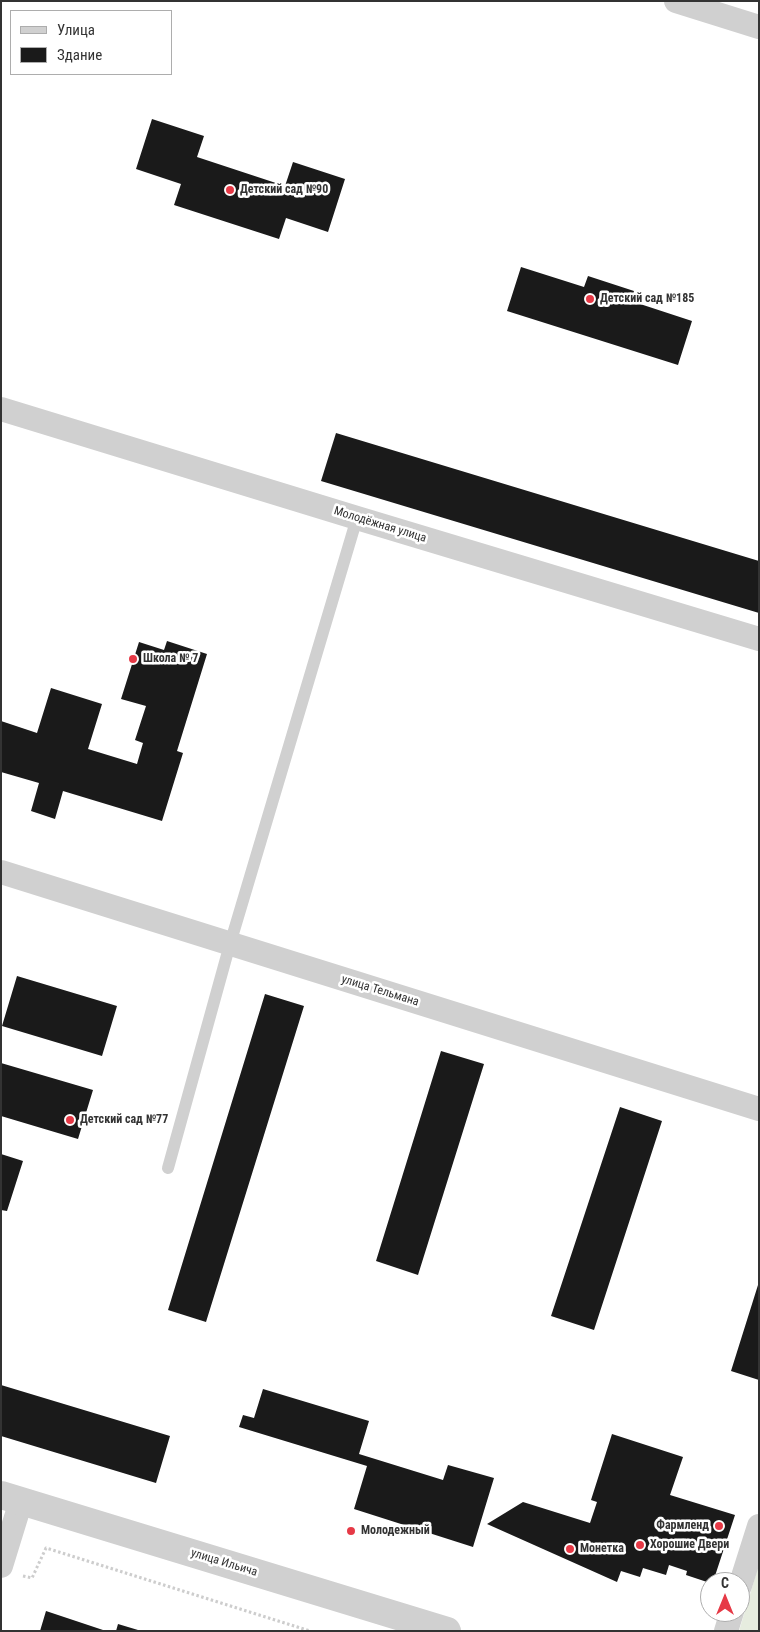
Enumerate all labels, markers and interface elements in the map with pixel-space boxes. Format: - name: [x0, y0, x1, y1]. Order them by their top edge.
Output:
- legend: [10, 10, 172, 75]
- text: Улица: [57, 21, 95, 39]
- text: Здание: [57, 46, 102, 64]
- place label: Детский сад №90: [240, 183, 328, 197]
- marker: Детский сад №90: [224, 184, 236, 196]
- place label: Детский сад №185: [600, 292, 694, 306]
- marker: Детский сад №185: [584, 293, 596, 305]
- street label: Молодёжная улица: [332, 504, 428, 546]
- place label: Школа № 7: [143, 652, 198, 666]
- marker: Школа № 7: [127, 653, 139, 665]
- street label: улица Тельмана: [340, 972, 420, 1010]
- place label: Детский сад №77: [80, 1113, 168, 1127]
- marker: Детский сад №77: [64, 1114, 76, 1126]
- place label: Фармленд: [656, 1519, 709, 1533]
- marker: Фармленд: [713, 1520, 725, 1532]
- place label: Молодежный: [361, 1524, 430, 1538]
- marker: Молодежный: [345, 1525, 357, 1537]
- place label: Хорошие Двери: [650, 1538, 729, 1552]
- marker: Хорошие Двери: [634, 1539, 646, 1551]
- place label: Монетка: [580, 1542, 624, 1556]
- marker: Монетка: [564, 1543, 576, 1555]
- street label: улица Ильича: [189, 1546, 259, 1580]
- north arrow: [700, 1572, 750, 1622]
- text: С: [721, 1575, 729, 1591]

